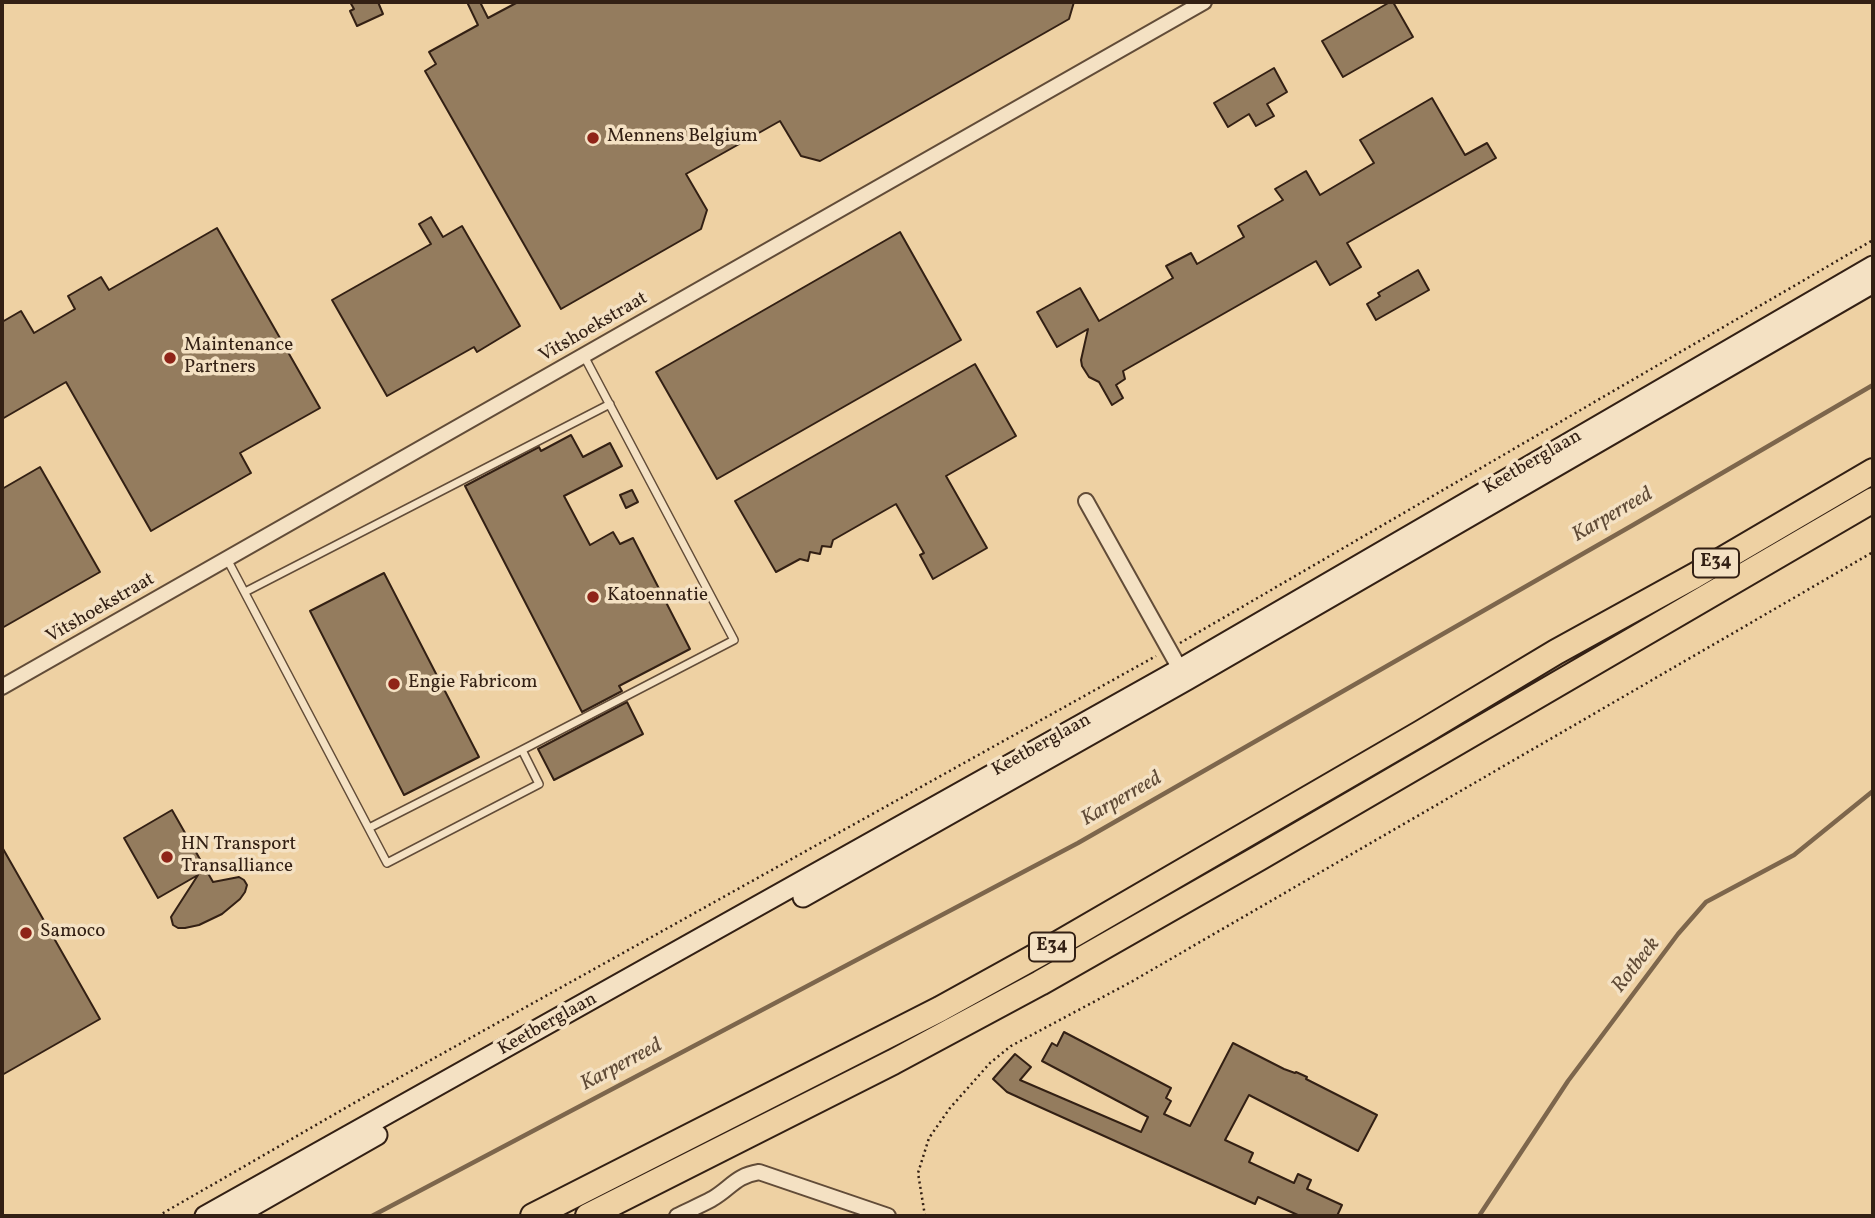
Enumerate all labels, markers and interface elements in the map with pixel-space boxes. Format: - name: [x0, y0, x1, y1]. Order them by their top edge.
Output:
- place label: Mennens Belgium: [607, 127, 758, 149]
- marker: Mennens Belgium: [585, 130, 601, 146]
- street label: Vitshoekstraat: [536, 288, 652, 368]
- place label: Maintenance Partners: [184, 336, 293, 380]
- marker: Maintenance Partners: [162, 350, 178, 366]
- street label: Keetberglaan: [1480, 426, 1586, 500]
- water label: Karperreed: [1568, 483, 1658, 549]
- road number: E34: [1693, 548, 1739, 578]
- street label: Vitshoekstraat: [43, 569, 159, 649]
- place label: Katoennatie: [607, 586, 708, 608]
- marker: Katoennatie: [585, 589, 601, 605]
- place label: Engie Fabricom: [408, 673, 538, 695]
- marker: Engie Fabricom: [386, 676, 402, 692]
- street label: Keetberglaan: [988, 709, 1096, 783]
- water label: Karperreed: [1077, 767, 1167, 833]
- place label: HN Transport Transalliance: [181, 835, 296, 879]
- marker: HN Transport Transalliance: [159, 849, 175, 865]
- place label: Samoco: [40, 922, 105, 944]
- marker: Samoco: [18, 925, 34, 941]
- road number: E34: [1029, 932, 1075, 962]
- water label: Rotbeek: [1607, 933, 1667, 999]
- street label: Keetberglaan: [494, 988, 602, 1062]
- water label: Karperreed: [577, 1034, 667, 1098]

